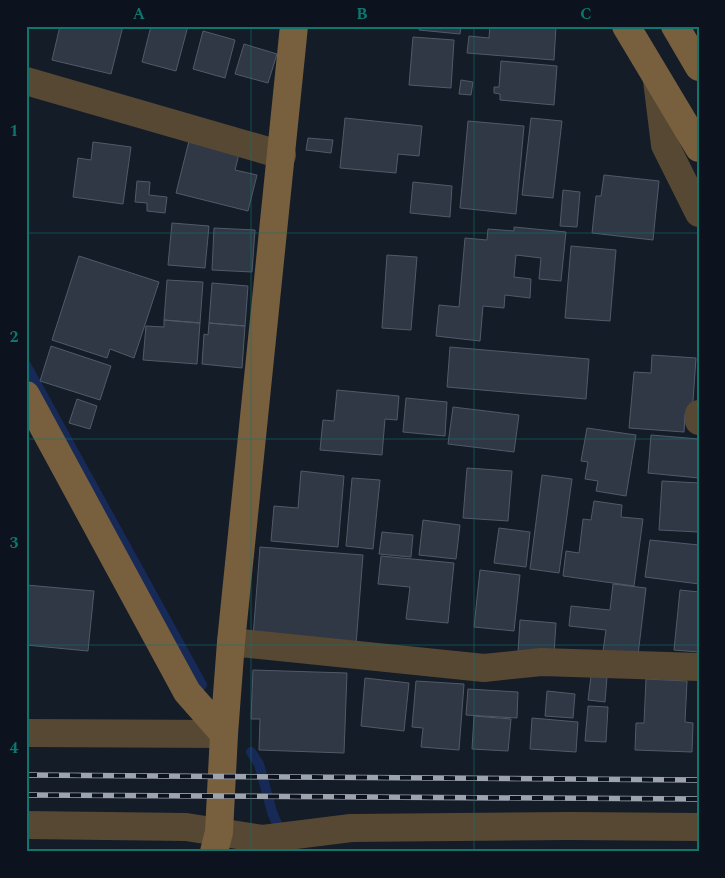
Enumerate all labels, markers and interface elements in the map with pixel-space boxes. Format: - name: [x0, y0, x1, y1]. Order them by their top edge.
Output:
- text: A: [133, 2, 146, 26]
- text: B: [356, 2, 368, 26]
- text: C: [580, 2, 592, 26]
- text: 1: [10, 119, 18, 143]
- text: 2: [10, 325, 19, 349]
- text: 3: [10, 531, 19, 555]
- text: 4: [10, 736, 19, 760]

